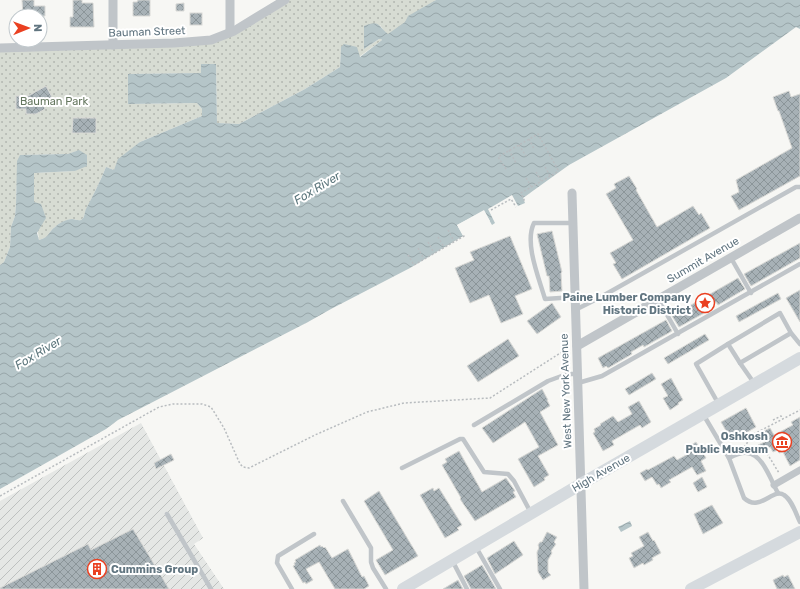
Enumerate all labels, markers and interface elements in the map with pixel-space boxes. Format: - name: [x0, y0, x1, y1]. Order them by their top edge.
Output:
- north arrow: [8, 8, 48, 48]
- text: N: [31, 24, 44, 32]
- street label: Bauman Street: [108, 24, 186, 40]
- park label: Bauman Park: [20, 95, 88, 108]
- water label: Fox River: [291, 169, 343, 207]
- street label: Summit Avenue: [665, 234, 741, 286]
- place label: Paine Lumber Company Historic District: [563, 291, 691, 317]
- place icon: Paine Lumber Company Historic District: [694, 292, 716, 314]
- street label: West New York Avenue: [557, 333, 575, 449]
- water label: Fox River: [12, 334, 64, 372]
- place label: Oshkosh Public Museum: [686, 430, 768, 456]
- museum icon: Oshkosh Public Museum: [771, 431, 793, 453]
- street label: High Avenue: [570, 451, 632, 495]
- building icon: Cummins Group: [86, 558, 108, 580]
- place label: Cummins Group: [111, 563, 198, 576]

